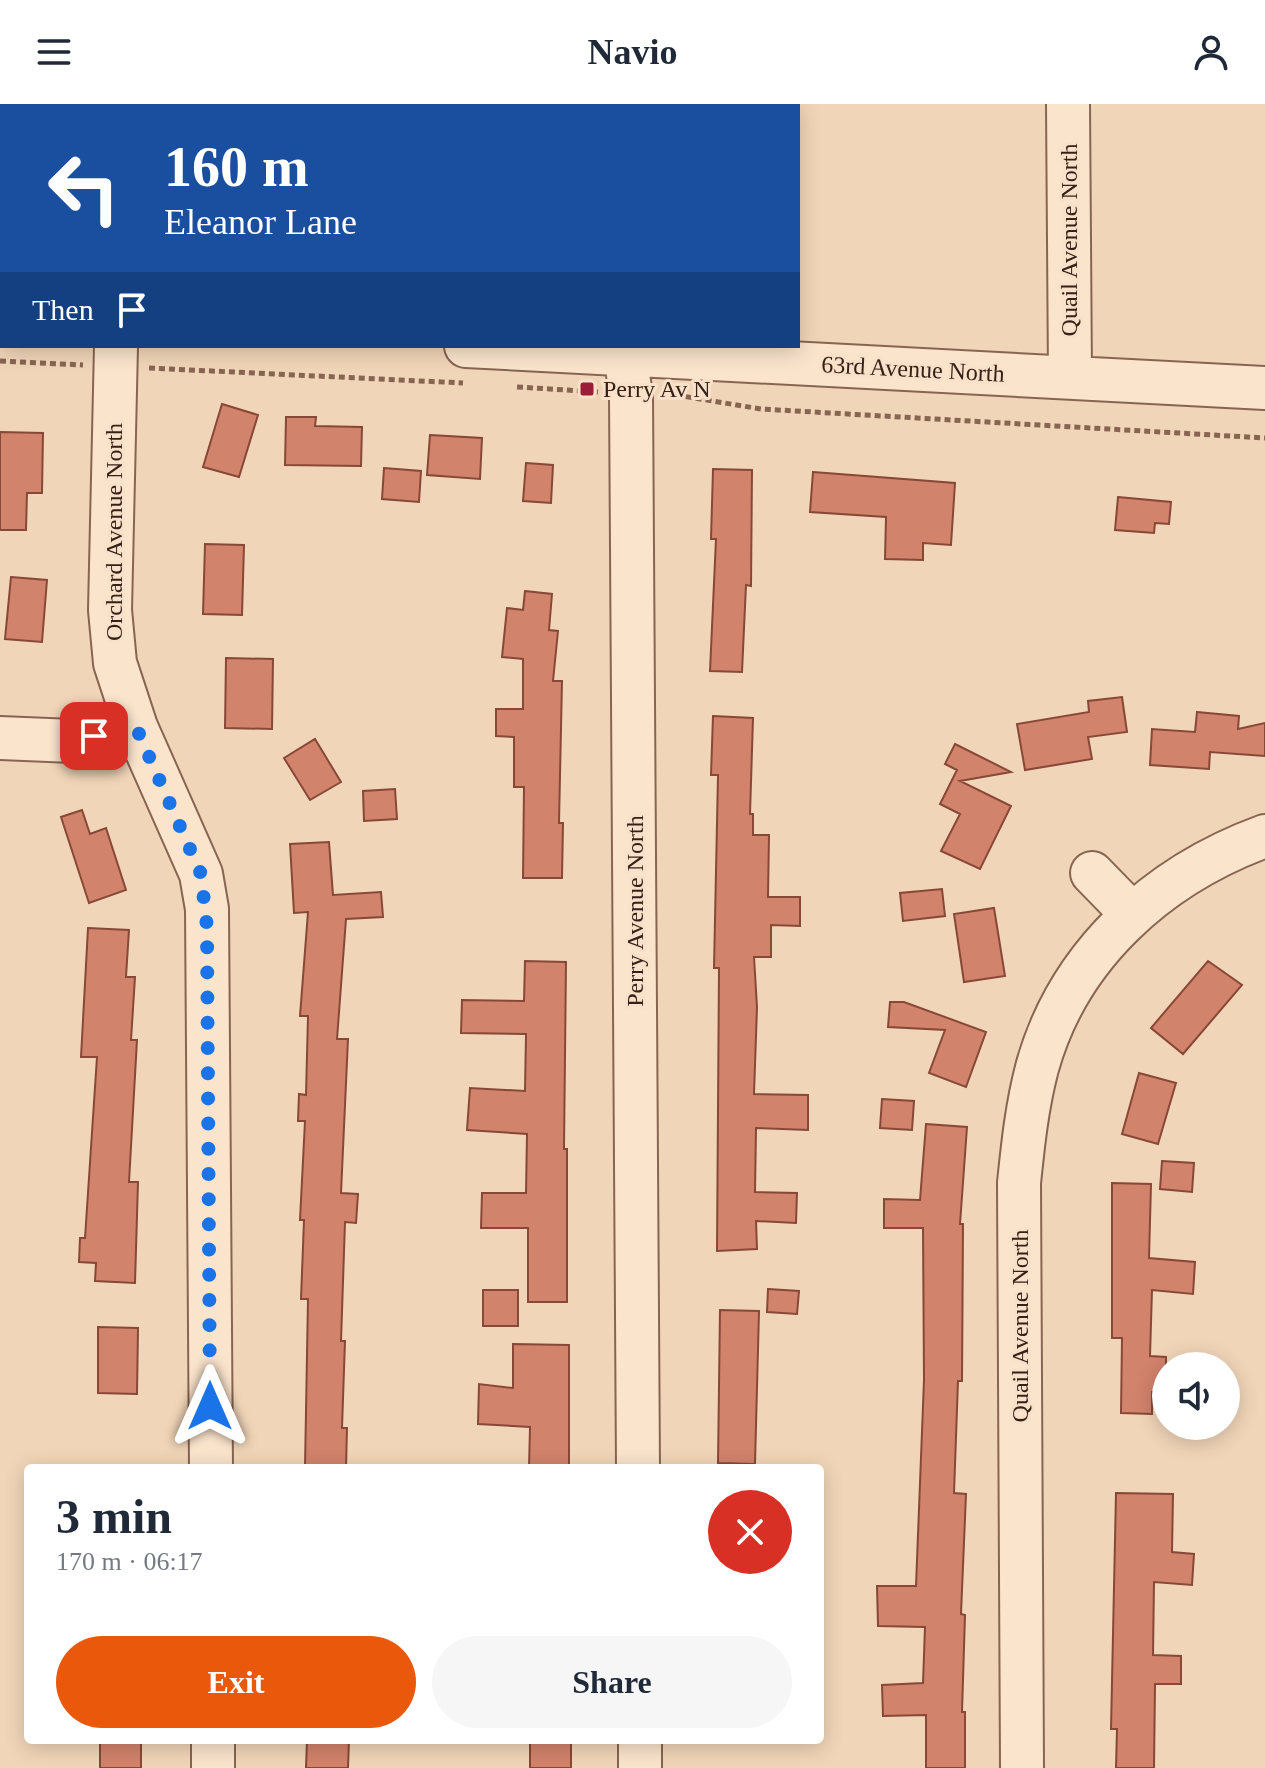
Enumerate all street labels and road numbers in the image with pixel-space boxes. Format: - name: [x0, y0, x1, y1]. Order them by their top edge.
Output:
- street label: Quail Avenue North: [1056, 144, 1082, 336]
- street label: 63rd Avenue North: [821, 351, 1005, 387]
- street label: Orchard Avenue North: [101, 423, 127, 641]
- street label: Perry Avenue North: [622, 815, 648, 1007]
- street label: Quail Avenue North: [1007, 1230, 1033, 1422]

